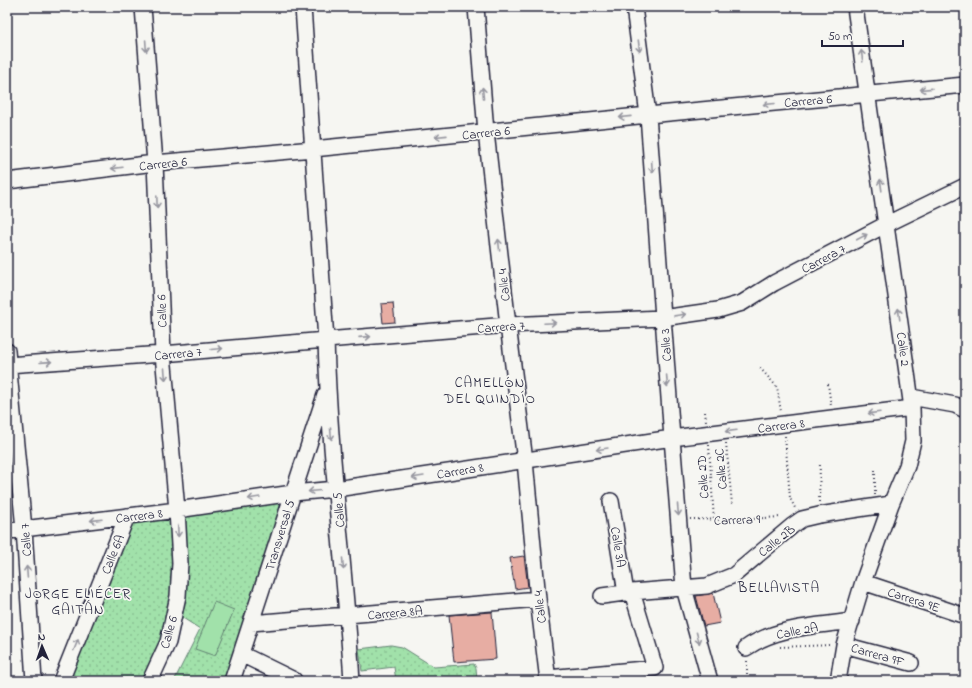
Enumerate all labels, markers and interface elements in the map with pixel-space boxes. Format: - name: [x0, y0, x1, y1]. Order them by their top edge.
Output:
- scale bar: [822, 22, 903, 48]
- text: 50 m: [828, 28, 852, 46]
- one-way arrow: [143, 39, 150, 52]
- one-way arrow: [635, 39, 643, 52]
- one-way arrow: [858, 50, 866, 63]
- one-way arrow: [920, 85, 933, 93]
- one-way arrow: [479, 87, 486, 100]
- street label: Carrera 6: [783, 90, 833, 113]
- one-way arrow: [763, 100, 776, 107]
- one-way arrow: [619, 113, 632, 121]
- street label: Carrera 6: [461, 122, 511, 145]
- one-way arrow: [434, 133, 447, 140]
- street label: Carrera 6: [138, 153, 188, 176]
- one-way arrow: [649, 160, 656, 173]
- one-way arrow: [111, 164, 124, 172]
- one-way arrow: [877, 179, 885, 192]
- one-way arrow: [153, 195, 161, 208]
- one-way arrow: [856, 233, 868, 241]
- one-way arrow: [495, 239, 502, 252]
- street label: Carrera 7: [798, 239, 850, 279]
- street label: Calle 4: [493, 267, 516, 302]
- street label: Calle 6: [152, 294, 173, 328]
- one-way arrow: [895, 308, 903, 321]
- one-way arrow: [673, 311, 686, 319]
- street label: Carrera 7: [477, 316, 526, 339]
- one-way arrow: [543, 320, 556, 327]
- street label: Calle 3: [656, 328, 677, 362]
- street label: Calle 2: [891, 331, 914, 368]
- one-way arrow: [358, 333, 371, 340]
- street label: Carrera 7: [154, 343, 203, 366]
- one-way arrow: [210, 346, 223, 353]
- one-way arrow: [39, 358, 52, 365]
- one-way arrow: [161, 367, 169, 380]
- district label: CAMELLÓN DEL QUINDÍO: [443, 373, 536, 410]
- one-way arrow: [664, 374, 671, 387]
- one-way arrow: [868, 409, 881, 417]
- street label: Carrera 8: [757, 414, 806, 439]
- one-way arrow: [328, 427, 335, 440]
- one-way arrow: [725, 427, 738, 435]
- one-way arrow: [596, 445, 609, 453]
- street label: Calle 2C: [710, 448, 733, 490]
- street label: Calle 2D: [692, 454, 714, 499]
- street label: Carrera 8: [435, 458, 485, 485]
- one-way arrow: [412, 473, 425, 481]
- one-way arrow: [308, 487, 321, 494]
- street label: Calle 5: [328, 491, 350, 528]
- one-way arrow: [248, 494, 261, 502]
- street label: Transversal 5: [261, 497, 300, 573]
- one-way arrow: [675, 503, 682, 516]
- street label: Carrera 8: [115, 504, 164, 529]
- street label: Carrera 9: [714, 510, 761, 531]
- one-way arrow: [90, 516, 103, 524]
- street label: Calle 2B: [754, 520, 800, 562]
- street label: Calle 7: [16, 522, 37, 557]
- one-way arrow: [174, 524, 182, 537]
- street label: Calle 3A: [605, 526, 630, 569]
- street label: Calle 6A: [97, 532, 130, 577]
- one-way arrow: [339, 557, 347, 570]
- one-way arrow: [23, 566, 31, 579]
- district label: BELLAVISTA: [737, 578, 820, 599]
- street label: Carrera 9E: [885, 583, 942, 618]
- district label: JORGE ELIÉCER GAITÁN: [25, 584, 131, 621]
- street label: Calle 4: [529, 589, 552, 624]
- street label: Carrera 8A: [367, 602, 423, 625]
- street label: Calle 6: [156, 614, 183, 651]
- street label: Calle 2A: [775, 618, 820, 645]
- north arrow: [22, 626, 62, 666]
- text: N: [38, 629, 46, 645]
- one-way arrow: [695, 632, 702, 645]
- one-way arrow: [72, 639, 80, 651]
- street label: Carrera 9F: [849, 639, 907, 672]

